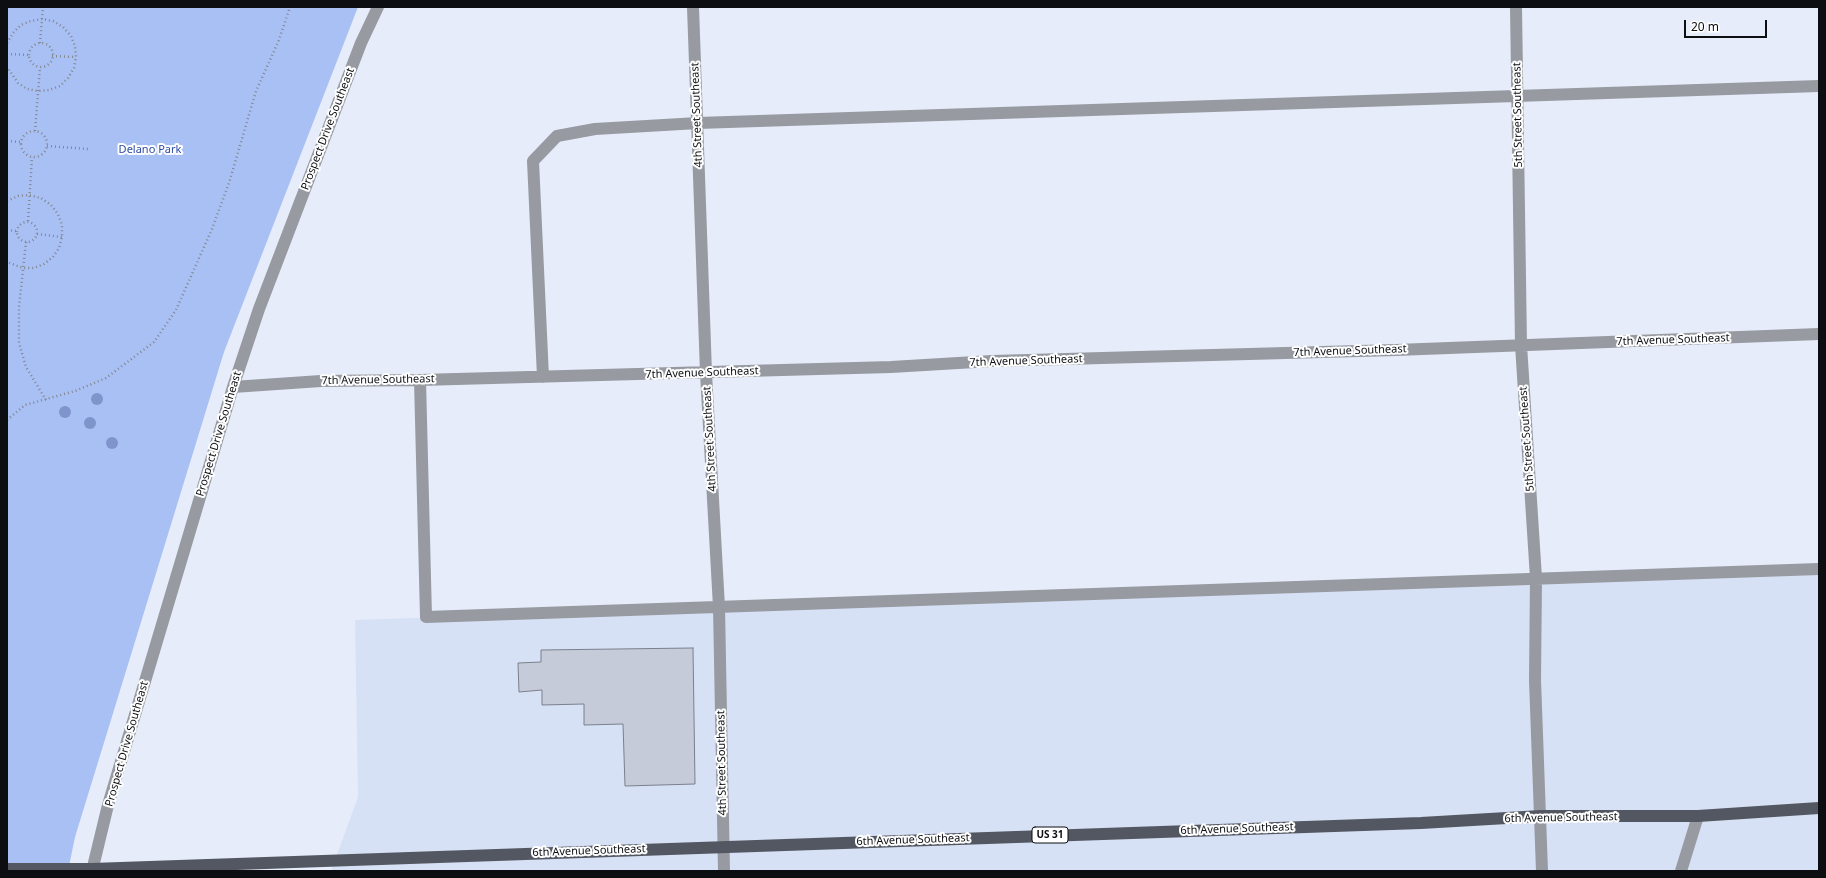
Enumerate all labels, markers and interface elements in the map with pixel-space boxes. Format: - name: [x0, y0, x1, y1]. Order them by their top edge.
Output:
- scale bar: [1686, 12, 1769, 38]
- text: 20 m: [1691, 18, 1719, 35]
- street label: 4th Street Southeast: [689, 62, 705, 168]
- street label: 5th Street Southeast: [1510, 62, 1526, 168]
- street label: Prospect Drive Southeast: [299, 66, 357, 192]
- park label: Delano Park: [119, 143, 181, 157]
- street label: 7th Avenue Southeast: [1616, 331, 1730, 349]
- street label: 7th Avenue Southeast: [1293, 342, 1407, 360]
- street label: 7th Avenue Southeast: [969, 352, 1083, 370]
- street label: 7th Avenue Southeast: [645, 364, 759, 382]
- street label: Prospect Drive Southeast: [194, 370, 244, 498]
- street label: 7th Avenue Southeast: [321, 372, 435, 388]
- street label: 4th Street Southeast: [701, 386, 719, 492]
- street label: 5th Street Southeast: [1517, 386, 1537, 492]
- street label: Prospect Drive Southeast: [103, 680, 151, 808]
- street label: 4th Street Southeast: [714, 710, 730, 816]
- street label: 6th Avenue Southeast: [1504, 810, 1618, 826]
- street label: 6th Avenue Southeast: [1180, 820, 1294, 838]
- road number: US 31: [1032, 827, 1068, 843]
- street label: 6th Avenue Southeast: [856, 831, 970, 849]
- street label: 6th Avenue Southeast: [532, 842, 646, 860]

